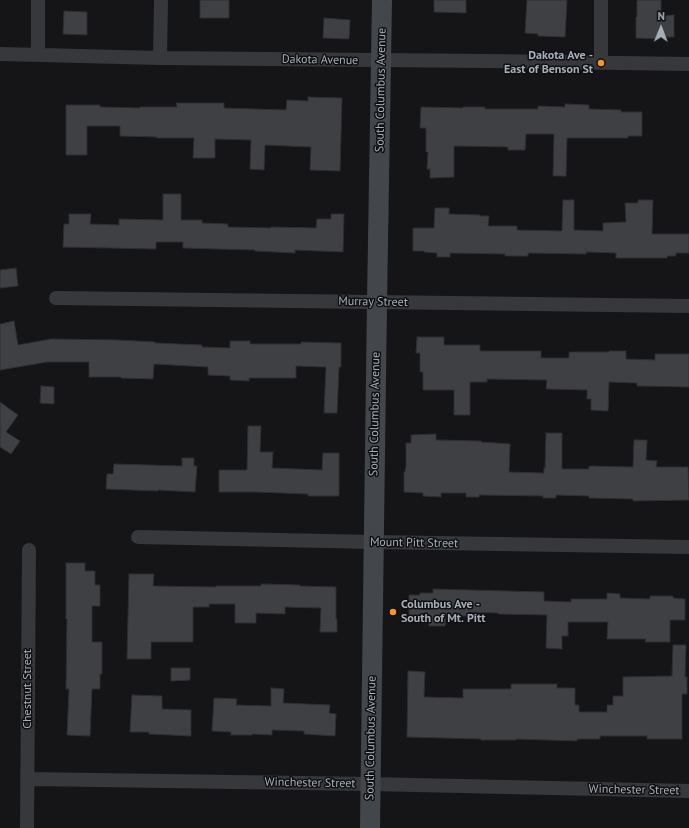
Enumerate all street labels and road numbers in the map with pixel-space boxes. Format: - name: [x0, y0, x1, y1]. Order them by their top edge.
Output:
- street label: South Columbus Avenue: [373, 28, 389, 152]
- street label: Dakota Avenue: [282, 52, 358, 68]
- street label: Murray Street: [338, 294, 408, 310]
- street label: South Columbus Avenue: [367, 352, 383, 476]
- street label: Mount Pitt Street: [370, 535, 458, 551]
- street label: Chestnut Street: [21, 649, 35, 729]
- street label: South Columbus Avenue: [363, 676, 379, 800]
- street label: Winchester Street: [264, 775, 356, 791]
- street label: Winchester Street: [588, 782, 680, 798]

